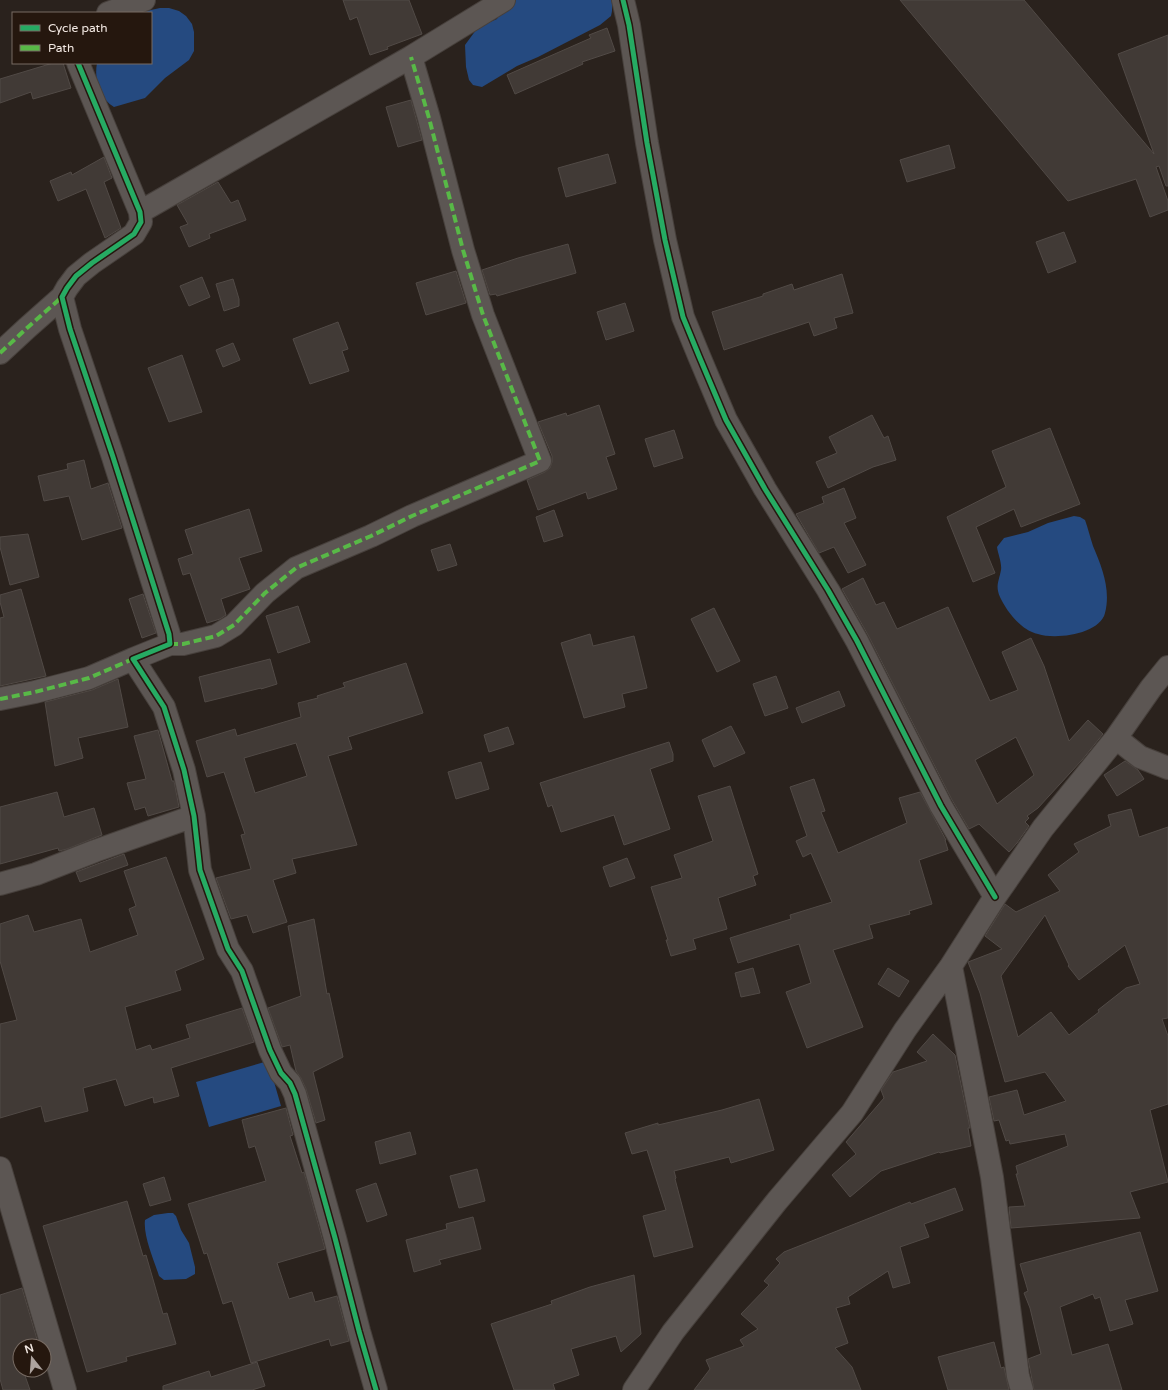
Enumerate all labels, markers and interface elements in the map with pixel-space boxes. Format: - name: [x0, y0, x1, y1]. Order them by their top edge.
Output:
- legend: [12, 12, 152, 64]
- text: Cycle path: [48, 21, 107, 35]
- text: Path: [48, 41, 74, 55]
- north arrow: [12, 1338, 52, 1378]
- text: N: [23, 1341, 35, 1356]

